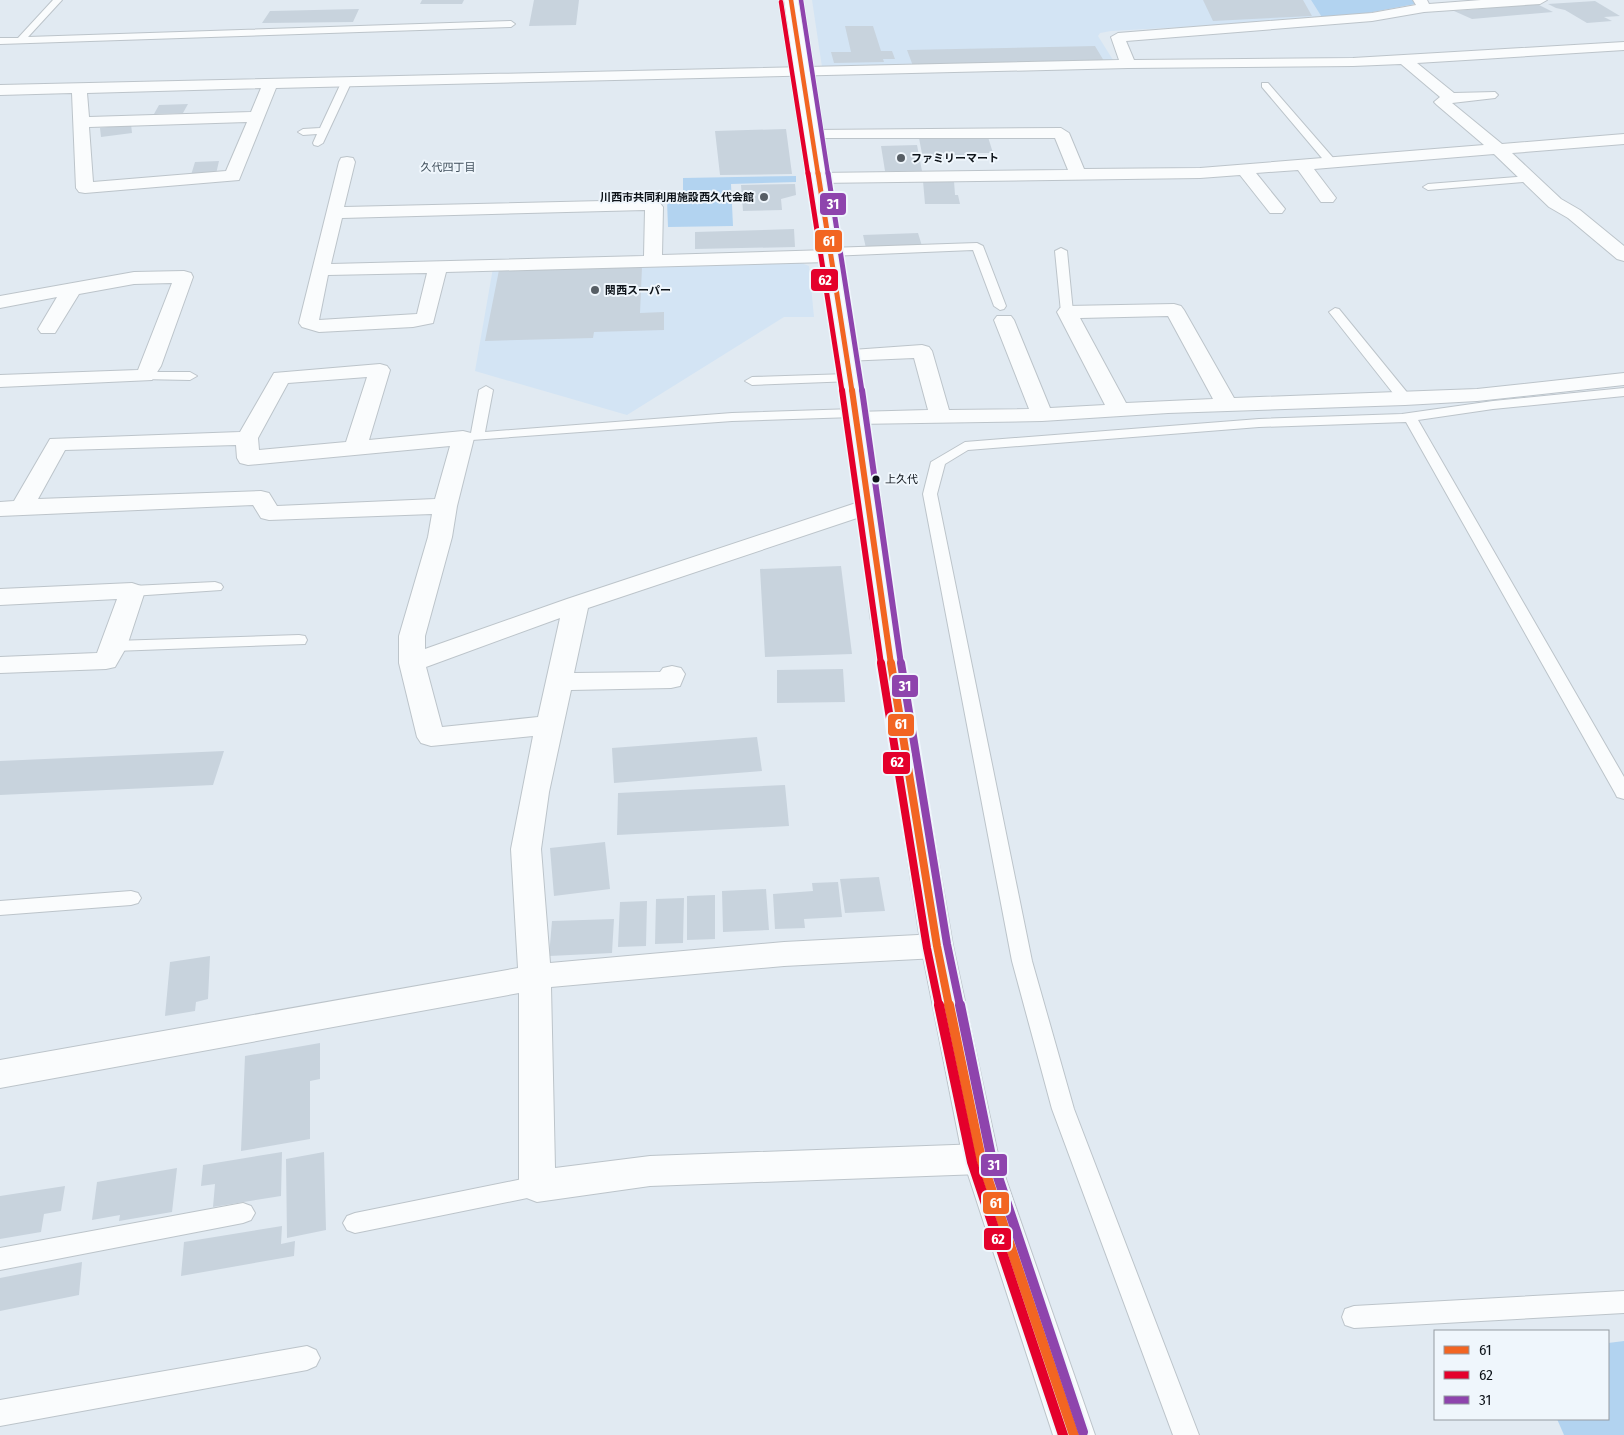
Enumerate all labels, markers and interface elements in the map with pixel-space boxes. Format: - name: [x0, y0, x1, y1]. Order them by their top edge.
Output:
- marker: ファミリーマート: [895, 152, 907, 164]
- place label: ファミリーマート: [911, 152, 999, 165]
- district label: 久代四丁目: [421, 161, 476, 174]
- place label: 川西市共同利用施設西久代会館: [600, 191, 754, 204]
- marker: 川西市共同利用施設西久代会館: [758, 191, 770, 203]
- line badge: 31: [819, 192, 847, 216]
- text: 31: [826, 196, 839, 213]
- line badge: 61: [814, 229, 843, 253]
- text: 61: [823, 233, 835, 250]
- line badge: 62: [810, 268, 839, 292]
- text: 62: [818, 272, 832, 289]
- marker: 関西スーパー: [589, 284, 601, 296]
- place label: 関西スーパー: [605, 284, 671, 297]
- place label: 上久代: [885, 473, 918, 486]
- marker: 上久代: [871, 474, 881, 484]
- line badge: 31: [891, 674, 919, 698]
- text: 31: [898, 678, 911, 695]
- line badge: 61: [887, 713, 915, 737]
- text: 61: [895, 716, 907, 733]
- line badge: 62: [882, 751, 911, 775]
- text: 62: [890, 754, 904, 771]
- line badge: 31: [980, 1153, 1008, 1177]
- text: 31: [987, 1157, 1000, 1174]
- line badge: 61: [982, 1191, 1010, 1215]
- text: 61: [990, 1195, 1002, 1212]
- line badge: 62: [983, 1227, 1012, 1251]
- text: 62: [991, 1231, 1005, 1248]
- legend: [1434, 1330, 1609, 1420]
- text: 61: [1479, 1341, 1492, 1359]
- text: 62: [1479, 1366, 1493, 1384]
- text: 31: [1479, 1391, 1491, 1409]

